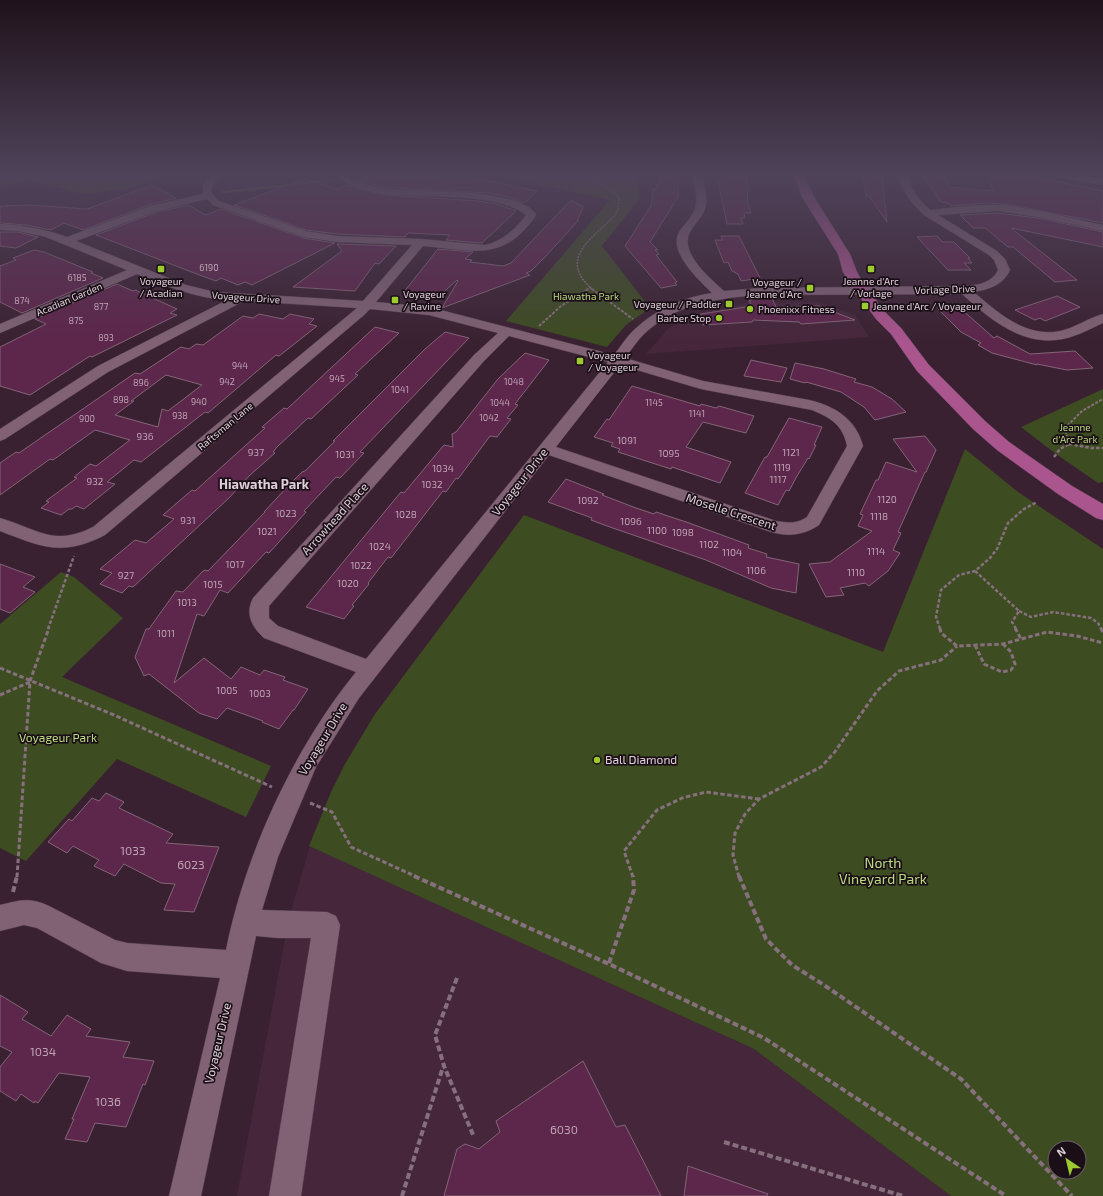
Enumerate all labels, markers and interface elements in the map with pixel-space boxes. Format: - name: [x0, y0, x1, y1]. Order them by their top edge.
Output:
- house number: 6190: [199, 262, 219, 273]
- marker: Voyageur / Acadian: [156, 264, 166, 274]
- marker: Jeanne d'Arc / Vorlage: [866, 264, 876, 274]
- house number: 6185: [67, 272, 87, 283]
- place label: Voyageur / Acadian: [139, 275, 183, 299]
- place label: Jeanne d'Arc / Vorlage: [843, 275, 899, 299]
- place label: Voyageur / Jeanne d'Arc: [746, 276, 802, 300]
- street label: Acadian Garden: [34, 280, 104, 318]
- street label: Vorlage Drive: [914, 282, 976, 296]
- marker: Voyageur / Jeanne d'Arc: [805, 283, 815, 293]
- place label: Voyageur / Ravine: [403, 288, 446, 312]
- street label: Voyageur Drive: [211, 289, 281, 305]
- park label: Hiawatha Park: [553, 290, 619, 302]
- house number: 874: [14, 295, 30, 306]
- marker: Voyageur / Ravine: [390, 295, 400, 305]
- place label: Voyageur / Paddler: [634, 298, 721, 310]
- marker: Voyageur / Paddler: [724, 299, 734, 309]
- place label: Jeanne d'Arc / Voyageur: [873, 300, 981, 312]
- house number: 877: [94, 301, 109, 312]
- marker: Jeanne d'Arc / Voyageur: [860, 301, 870, 311]
- place label: Phoenixx Fitness: [758, 303, 835, 315]
- marker: Phoenixx Fitness: [745, 304, 755, 314]
- place label: Barber Stop: [657, 312, 711, 324]
- marker: Barber Stop: [714, 313, 724, 323]
- house number: 875: [69, 315, 84, 326]
- house number: 893: [98, 332, 114, 343]
- place label: Voyageur / Voyageur: [588, 349, 638, 373]
- marker: Voyageur / Voyageur: [575, 356, 585, 366]
- house number: 944: [232, 360, 249, 371]
- house number: 945: [329, 373, 345, 384]
- house number: 942: [219, 376, 235, 387]
- house number: 1048: [504, 376, 524, 387]
- house number: 896: [133, 377, 149, 388]
- house number: 1041: [391, 384, 409, 395]
- house number: 898: [113, 394, 129, 405]
- house number: 940: [191, 396, 207, 407]
- house number: 1044: [490, 397, 510, 408]
- house number: 1145: [645, 397, 663, 408]
- street label: Raftsman Lane: [195, 399, 255, 453]
- house number: 1141: [689, 408, 705, 419]
- house number: 938: [172, 410, 188, 421]
- house number: 1042: [479, 412, 499, 423]
- house number: 900: [79, 413, 95, 424]
- park label: Jeanne d'Arc Park: [1052, 421, 1098, 445]
- house number: 936: [137, 430, 154, 442]
- house number: 1091: [617, 434, 637, 446]
- street label: Voyageur Drive: [488, 445, 550, 518]
- house number: 937: [248, 446, 264, 458]
- house number: 1121: [782, 446, 800, 458]
- house number: 1095: [658, 447, 680, 459]
- house number: 1031: [335, 448, 355, 460]
- house number: 1119: [773, 461, 791, 473]
- house number: 1034: [432, 462, 454, 474]
- house number: 1117: [769, 473, 787, 485]
- house number: 932: [87, 475, 104, 487]
- district label: Hiawatha Park: [219, 476, 310, 492]
- house number: 1032: [421, 478, 443, 490]
- street label: Arrowhead Place: [298, 479, 370, 557]
- street label: Moselle Crescent: [684, 490, 779, 532]
- house number: 1120: [877, 493, 897, 505]
- house number: 1092: [577, 494, 599, 506]
- house number: 1023: [275, 507, 297, 519]
- house number: 1028: [395, 508, 417, 520]
- house number: 1118: [870, 510, 888, 522]
- house number: 931: [180, 514, 196, 526]
- house number: 1096: [620, 515, 642, 527]
- house number: 1100: [647, 524, 667, 536]
- house number: 1021: [257, 525, 277, 537]
- house number: 1098: [672, 526, 694, 538]
- house number: 1102: [699, 538, 719, 550]
- house number: 1024: [369, 540, 391, 552]
- house number: 1114: [867, 545, 885, 557]
- house number: 1104: [722, 546, 742, 558]
- house number: 1017: [225, 558, 245, 570]
- house number: 1022: [350, 559, 372, 571]
- house number: 1106: [746, 564, 766, 576]
- house number: 1110: [847, 566, 865, 578]
- house number: 927: [118, 569, 134, 581]
- house number: 1020: [337, 577, 359, 589]
- house number: 1015: [203, 578, 223, 590]
- house number: 1013: [177, 596, 197, 608]
- house number: 1011: [157, 627, 175, 639]
- house number: 1005: [216, 684, 238, 696]
- house number: 1003: [249, 687, 271, 699]
- street label: Voyageur Drive: [295, 700, 349, 777]
- park label: Voyageur Park: [19, 730, 97, 744]
- place label: Ball Diamond: [605, 752, 677, 766]
- marker: Ball Diamond: [592, 755, 602, 765]
- house number: 1033: [120, 843, 146, 857]
- park label: North Vineyard Park: [839, 854, 927, 887]
- house number: 6023: [177, 857, 205, 871]
- street label: Voyageur Drive: [201, 1001, 233, 1084]
- house number: 1034: [30, 1044, 56, 1058]
- house number: 1036: [95, 1094, 121, 1108]
- house number: 6030: [550, 1122, 578, 1136]
- north arrow: [1047, 1140, 1087, 1180]
- text: N: [1054, 1144, 1068, 1159]

